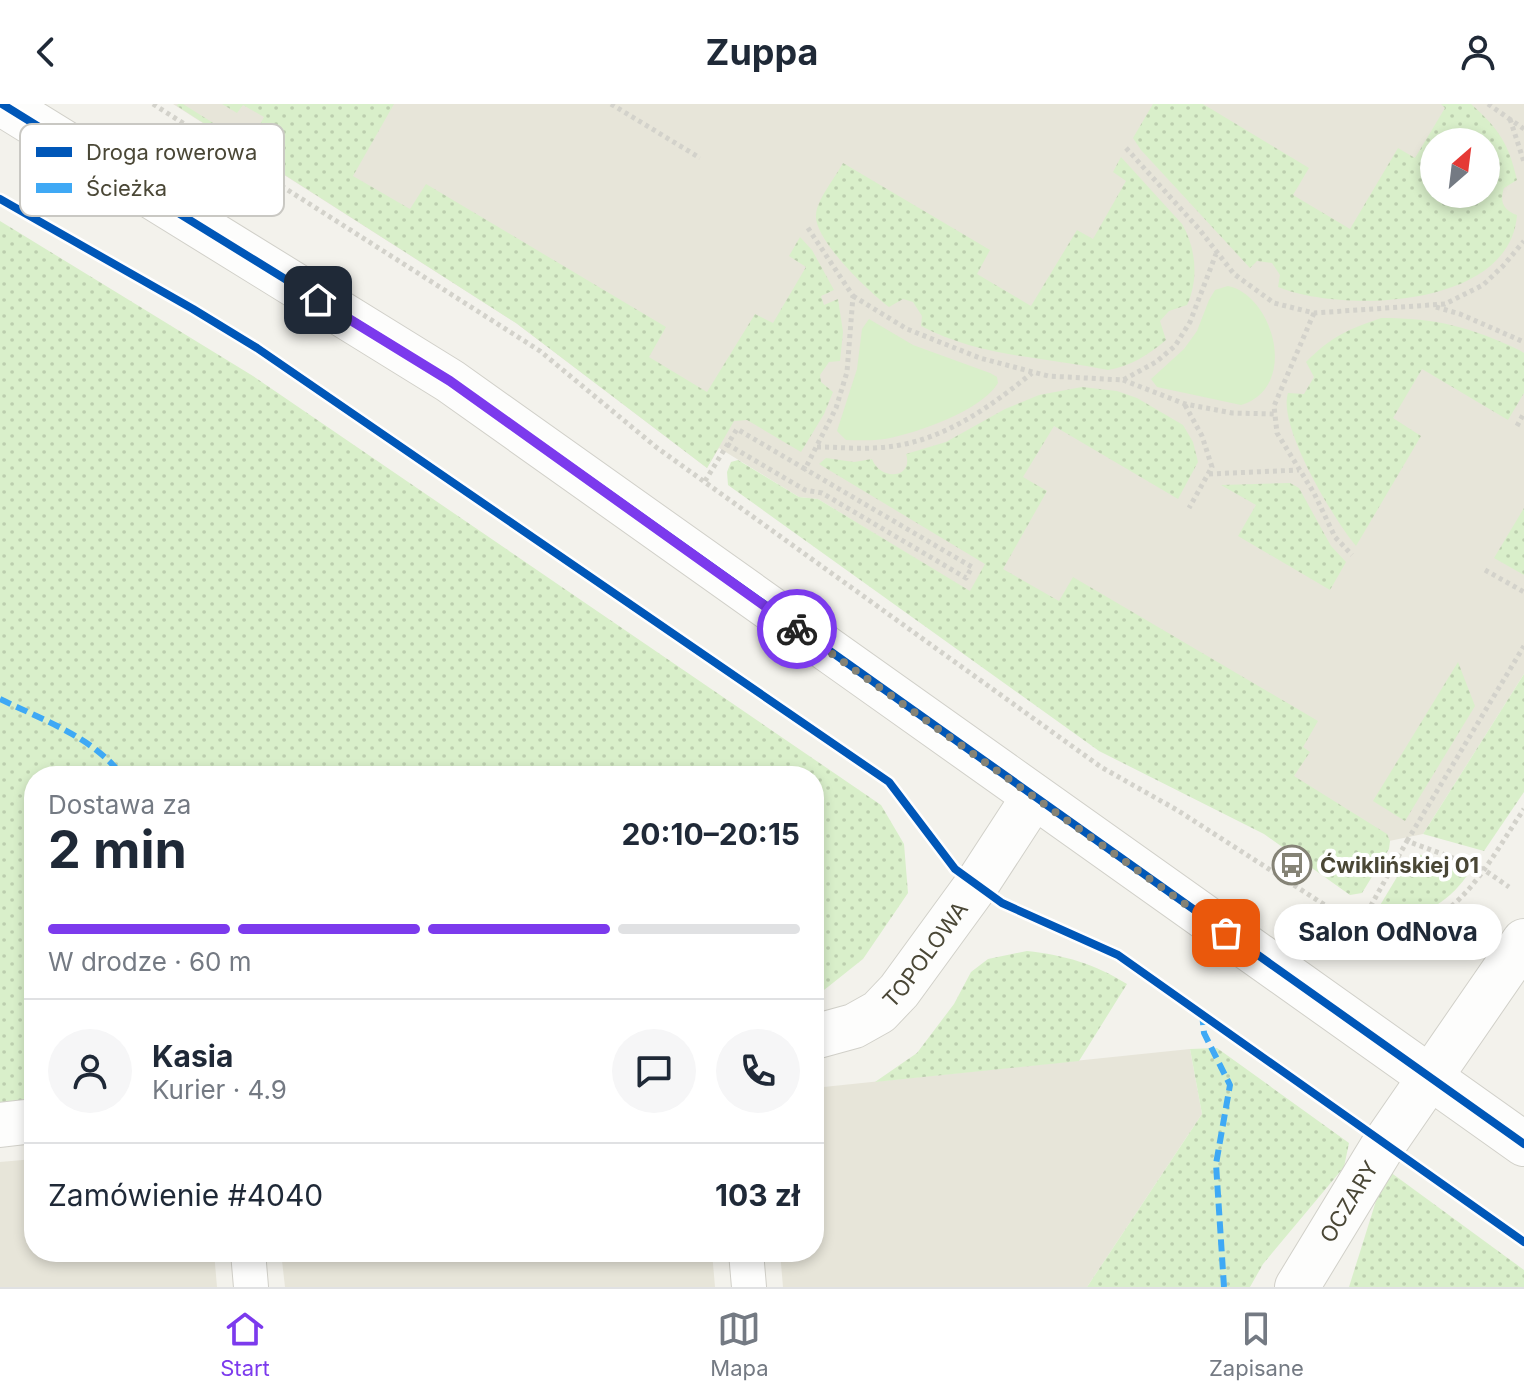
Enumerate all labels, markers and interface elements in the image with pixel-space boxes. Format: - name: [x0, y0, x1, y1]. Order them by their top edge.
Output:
- icon: back: [24, 30, 68, 74]
- text: Zuppa: [706, 30, 818, 74]
- icon: person: [1456, 30, 1500, 74]
- legend: [20, 124, 284, 216]
- north arrow: [1420, 128, 1500, 208]
- map controls: [1420, 128, 1500, 208]
- text: Droga rowerowa: [86, 139, 257, 165]
- text: Ścieżka: [86, 175, 167, 201]
- pin: [284, 266, 352, 334]
- icon: home: [296, 278, 340, 322]
- courier: [757, 589, 837, 669]
- icon: bike: [775, 607, 819, 651]
- text: Dostawa za: [48, 789, 191, 820]
- text: 20:10–20:15: [621, 816, 800, 852]
- text: 2 min: [48, 818, 187, 881]
- bus stop icon: Ćwiklińskiej 01: [1271, 844, 1313, 886]
- place label: Ćwiklińskiej 01: [1320, 852, 1479, 878]
- street label: TOPOLOWA: [877, 896, 973, 1013]
- pin: [1192, 899, 1260, 967]
- callout: Salon OdNova: [1274, 905, 1502, 961]
- icon: bag: [1204, 911, 1248, 955]
- text: Salon OdNova: [1298, 916, 1478, 947]
- text: W drodze · 60 m: [48, 946, 252, 977]
- button: person: [48, 1029, 132, 1113]
- button: chat: [612, 1029, 696, 1113]
- button: phone: [716, 1029, 800, 1113]
- text: Kasia: [152, 1038, 233, 1074]
- text: Kurier · 4.9: [152, 1074, 287, 1105]
- street label: OCZARY: [1314, 1156, 1384, 1247]
- text: Zamówienie #4040: [48, 1177, 323, 1213]
- text: 103 zł: [715, 1177, 800, 1213]
- tab: Start: [220, 1307, 270, 1381]
- tab: Mapa: [710, 1307, 769, 1381]
- tab: Zapisane: [1209, 1307, 1304, 1381]

